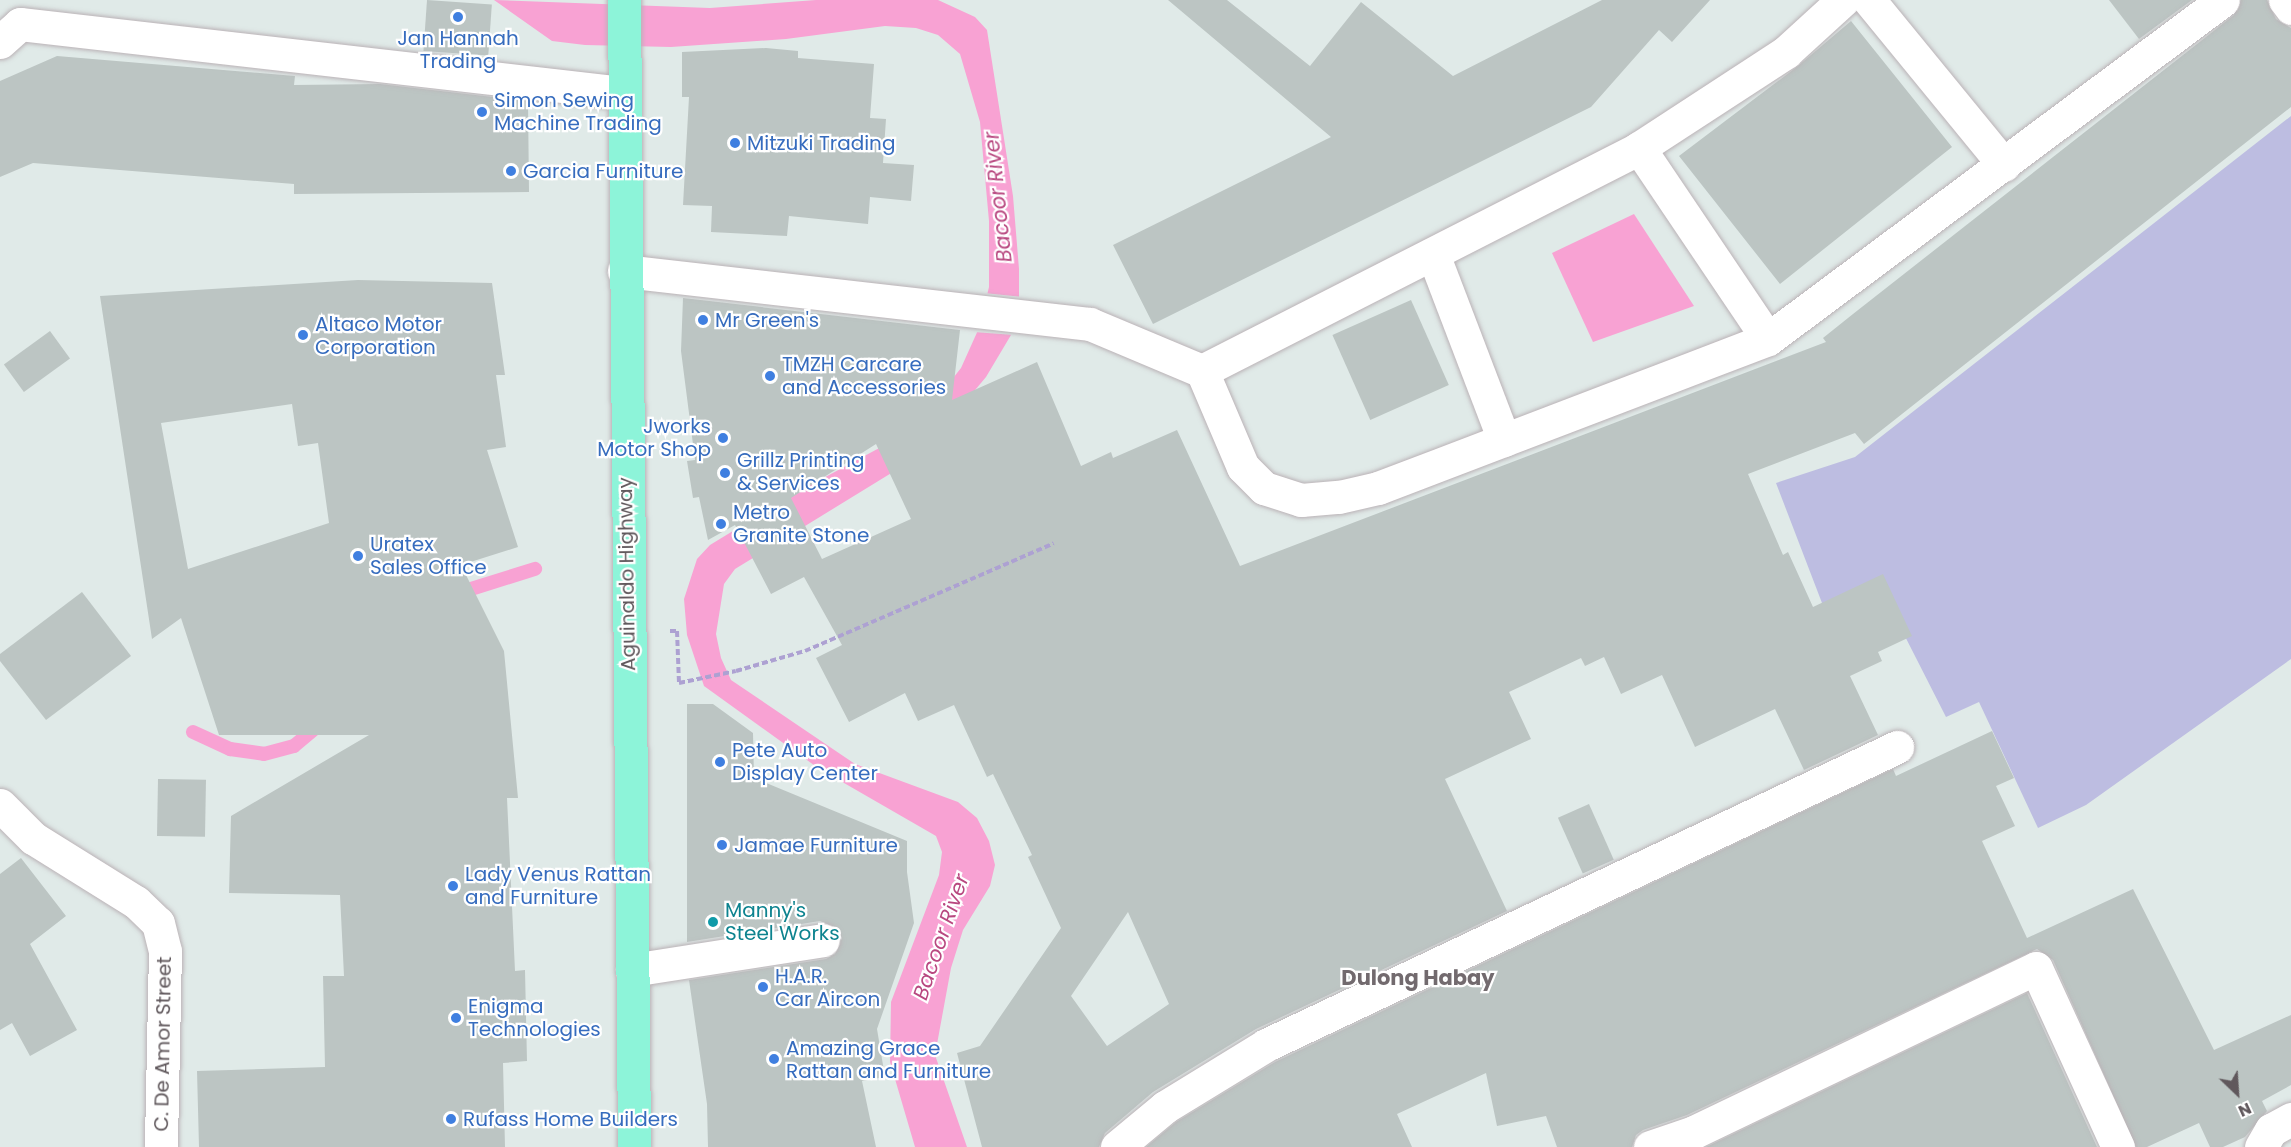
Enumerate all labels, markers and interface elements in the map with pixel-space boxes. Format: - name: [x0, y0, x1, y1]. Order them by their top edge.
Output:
- marker: Jan Hannah Trading: [451, 10, 465, 24]
- place label: Jan Hannah Trading: [397, 27, 519, 74]
- place label: Simon Sewing Machine Trading: [494, 88, 662, 135]
- marker: Simon Sewing Machine Trading: [475, 105, 489, 119]
- water label: Bacoor River: [979, 130, 1017, 264]
- place label: Mitzuki Trading: [747, 131, 895, 155]
- marker: Mitzuki Trading: [728, 136, 742, 150]
- place label: Garcia Furniture: [523, 159, 683, 183]
- marker: Garcia Furniture: [504, 164, 518, 178]
- place label: Mr Green's: [715, 308, 819, 332]
- place label: Altaco Motor Corporation: [315, 312, 442, 359]
- marker: Mr Green's: [696, 313, 710, 327]
- marker: Altaco Motor Corporation: [296, 328, 310, 342]
- place label: TMZH Carcare and Accessories: [782, 352, 946, 399]
- marker: TMZH Carcare and Accessories: [763, 369, 777, 383]
- place label: Jworks Motor Shop: [597, 414, 711, 461]
- marker: Jworks Motor Shop: [716, 431, 730, 445]
- place label: Grillz Printing & Services: [737, 449, 864, 496]
- marker: Grillz Printing & Services: [718, 466, 732, 480]
- street label: Aguinaldo Highway: [613, 477, 641, 671]
- place label: Metro Granite Stone: [733, 500, 869, 547]
- marker: Metro Granite Stone: [714, 517, 728, 531]
- place label: Uratex Sales Office: [370, 532, 487, 579]
- marker: Uratex Sales Office: [351, 549, 365, 563]
- place label: Pete Auto Display Center: [732, 738, 878, 785]
- marker: Pete Auto Display Center: [713, 755, 727, 769]
- place label: Jamae Furniture: [734, 833, 898, 857]
- marker: Jamae Furniture: [715, 838, 729, 852]
- place label: Lady Venus Rattan and Furniture: [465, 862, 651, 909]
- water label: Bacoor River: [908, 871, 974, 1003]
- marker: Lady Venus Rattan and Furniture: [446, 879, 460, 893]
- place label: Manny's Steel Works: [725, 898, 840, 945]
- marker: Manny's Steel Works: [706, 915, 720, 929]
- street label: C. De Amor Street: [149, 956, 177, 1132]
- place label: H.A.R. Car Aircon: [775, 964, 880, 1011]
- district label: Dulong Habay: [1341, 965, 1495, 991]
- marker: H.A.R. Car Aircon: [756, 980, 770, 994]
- place label: Enigma Technologies: [468, 994, 601, 1041]
- marker: Enigma Technologies: [449, 1011, 463, 1025]
- place label: Amazing Grace Rattan and Furniture: [786, 1036, 991, 1083]
- marker: Amazing Grace Rattan and Furniture: [767, 1052, 781, 1066]
- north arrow: [2207, 1063, 2267, 1123]
- text: N: [2235, 1097, 2255, 1123]
- place label: Rufass Home Builders: [463, 1107, 678, 1131]
- marker: Rufass Home Builders: [444, 1112, 458, 1126]

